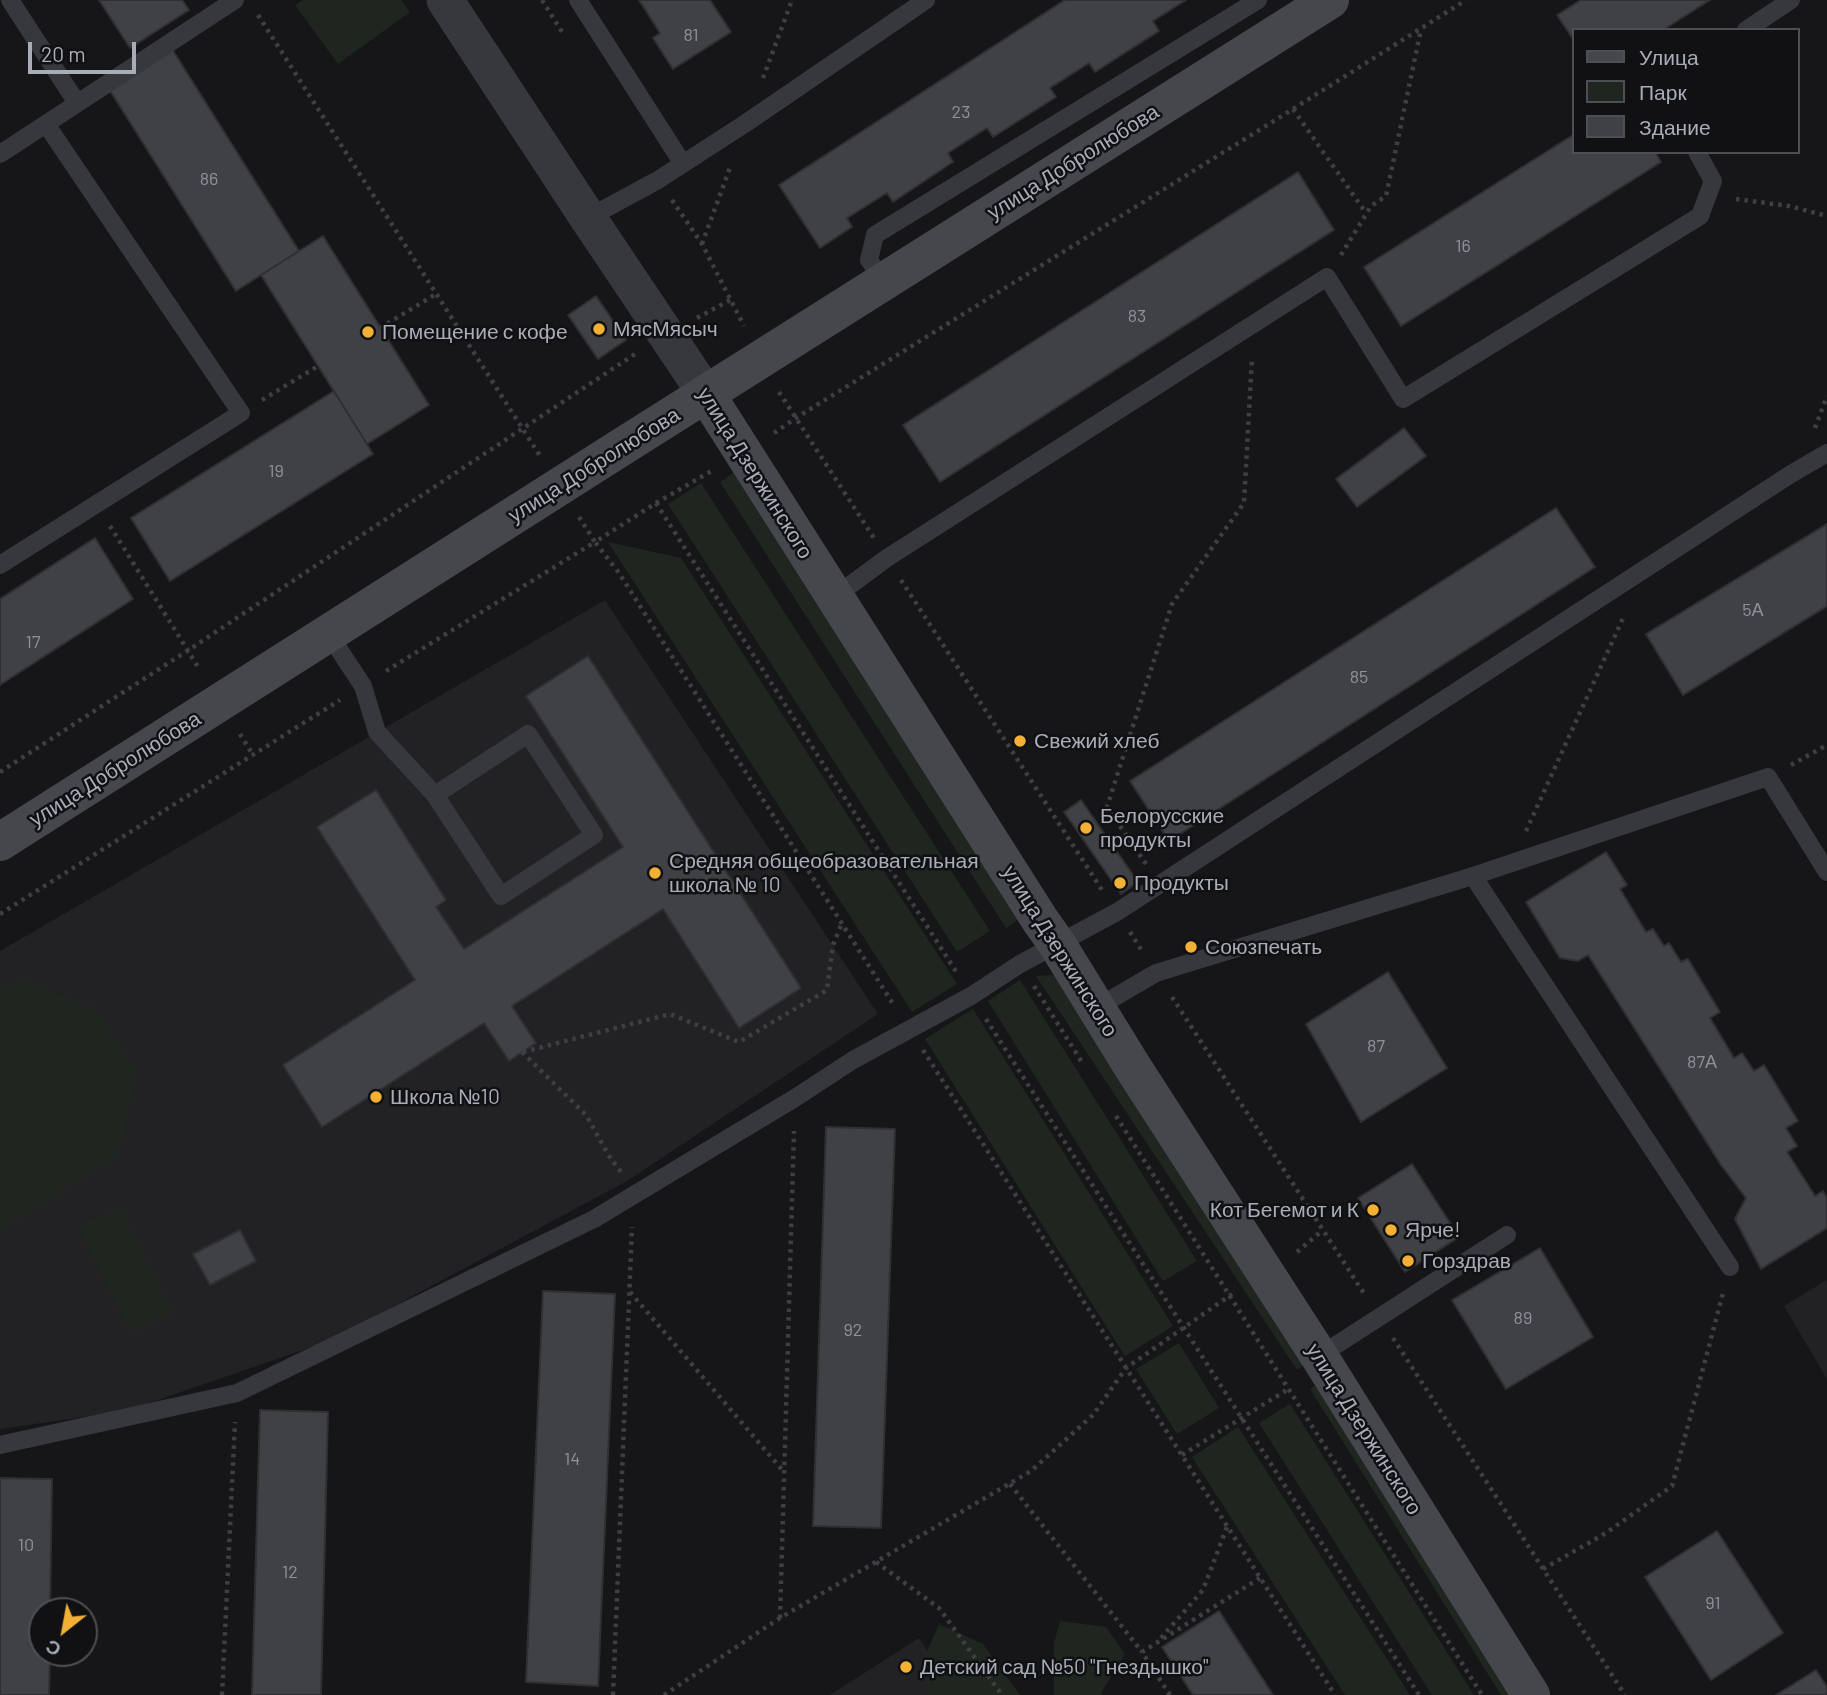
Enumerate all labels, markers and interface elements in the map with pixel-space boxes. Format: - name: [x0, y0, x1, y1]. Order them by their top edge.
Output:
- house number: 81: [683, 24, 699, 46]
- scale bar: [32, 28, 140, 72]
- legend: [1572, 28, 1799, 154]
- text: 20 m: [41, 41, 86, 66]
- text: Улица: [1639, 44, 1699, 69]
- text: Парк: [1639, 79, 1687, 104]
- street label: улица Добролюбова: [983, 99, 1163, 225]
- house number: 23: [952, 101, 970, 123]
- text: Здание: [1639, 114, 1711, 139]
- house number: 86: [200, 168, 218, 190]
- house number: 16: [1455, 235, 1471, 257]
- house number: 83: [1128, 305, 1146, 327]
- place label: МясМясыч: [613, 316, 718, 342]
- place label: Помещение с кофе: [382, 319, 568, 345]
- marker: МясМясыч: [591, 321, 607, 337]
- marker: Помещение с кофе: [360, 324, 376, 340]
- street label: улица Дзержинского: [692, 383, 818, 563]
- street label: улица Добролюбова: [504, 402, 684, 528]
- house number: 19: [268, 460, 284, 482]
- house number: 5А: [1742, 599, 1764, 621]
- house number: 17: [26, 631, 40, 653]
- house number: 85: [1350, 666, 1368, 688]
- street label: улица Добролюбова: [25, 706, 205, 832]
- place label: Свежий хлеб: [1034, 728, 1159, 754]
- marker: Свежий хлеб: [1012, 733, 1028, 749]
- place label: Белорусские продукты: [1100, 803, 1224, 853]
- marker: Белорусские продукты: [1078, 820, 1094, 836]
- place label: Средняя общеобразовательная школа № 10: [669, 848, 979, 898]
- street label: улица Дзержинского: [997, 861, 1123, 1041]
- marker: Средняя общеобразовательная школа № 10: [647, 865, 663, 881]
- place label: Продукты: [1134, 870, 1229, 896]
- marker: Продукты: [1112, 875, 1128, 891]
- place label: Союзпечать: [1205, 934, 1322, 960]
- marker: Союзпечать: [1183, 939, 1199, 955]
- house number: 87: [1367, 1035, 1385, 1057]
- house number: 87А: [1687, 1051, 1717, 1073]
- place label: Школа №10: [390, 1084, 500, 1110]
- marker: Школа №10: [368, 1089, 384, 1105]
- place label: Кот Бегемот и К: [1210, 1197, 1359, 1223]
- marker: Кот Бегемот и К: [1365, 1202, 1381, 1218]
- place label: Ярче!: [1405, 1217, 1461, 1243]
- marker: Ярче!: [1383, 1222, 1399, 1238]
- place label: Горздрав: [1422, 1248, 1511, 1274]
- marker: Горздрав: [1400, 1253, 1416, 1269]
- house number: 89: [1514, 1307, 1532, 1329]
- house number: 92: [843, 1319, 863, 1341]
- street label: улица Дзержинского: [1301, 1339, 1427, 1519]
- house number: 14: [564, 1448, 580, 1470]
- house number: 10: [18, 1534, 34, 1556]
- house number: 12: [282, 1561, 298, 1583]
- house number: 91: [1705, 1592, 1721, 1614]
- north arrow: [28, 1597, 98, 1667]
- text: С: [41, 1635, 65, 1662]
- place label: Детский сад №50 "Гнездышко": [920, 1654, 1208, 1680]
- marker: Детский сад №50 "Гнездышко": [898, 1659, 914, 1675]

